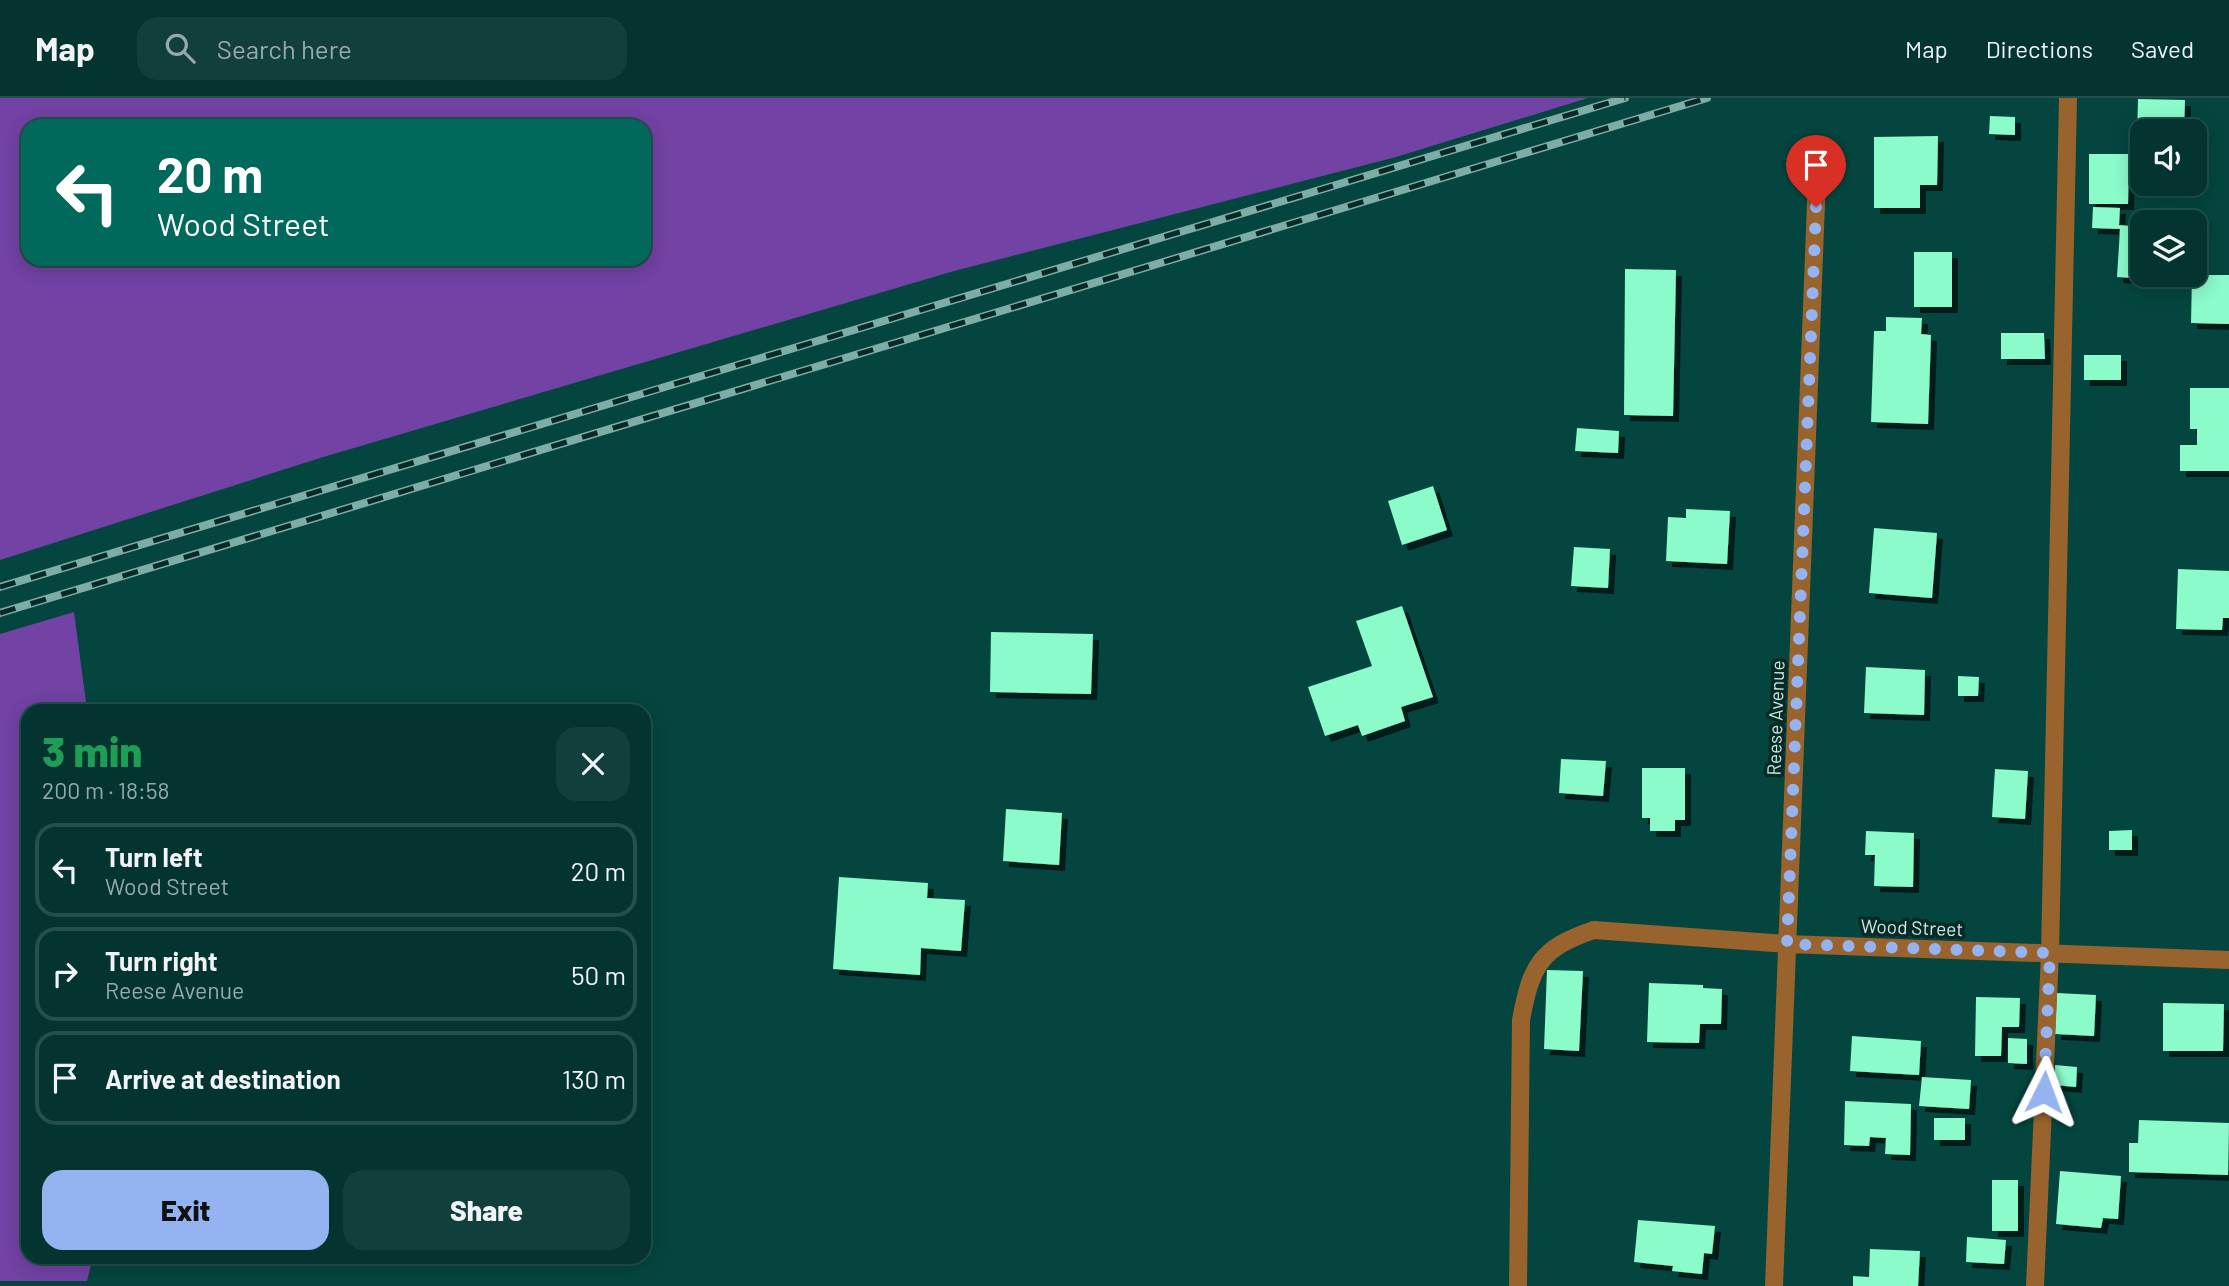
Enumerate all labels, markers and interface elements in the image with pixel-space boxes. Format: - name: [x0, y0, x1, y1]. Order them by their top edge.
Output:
- search box: [137, 17, 627, 80]
- text: Map: [35, 28, 95, 68]
- icon: search: [161, 29, 199, 67]
- text: Search here: [217, 33, 352, 64]
- text: Map: [1905, 34, 1948, 63]
- text: Directions: [1986, 34, 2093, 63]
- text: Saved: [2131, 34, 2194, 63]
- map controls: [2130, 119, 2207, 287]
- button: sound: [2130, 119, 2207, 196]
- pin: [1786, 135, 1846, 207]
- text: 20 m: [157, 144, 263, 203]
- icon: arrive: [1797, 146, 1835, 184]
- icon: left: [42, 147, 133, 238]
- text: Wood Street: [157, 204, 330, 242]
- button: layers: [2130, 210, 2207, 287]
- street label: Reese Avenue: [1761, 660, 1789, 776]
- text: 3 min: [42, 725, 142, 775]
- button: close: [556, 727, 630, 801]
- text: 200 m · 18:58: [42, 776, 170, 804]
- text: Turn left: [105, 841, 203, 872]
- icon: left: [46, 851, 84, 889]
- text: 20 m: [571, 855, 626, 886]
- text: Wood Street: [105, 872, 229, 900]
- street label: Wood Street: [1860, 914, 1964, 940]
- text: Turn right: [105, 945, 218, 976]
- icon: right: [46, 955, 84, 993]
- text: 50 m: [571, 959, 626, 990]
- text: Reese Avenue: [105, 976, 244, 1004]
- position arrow: [2007, 1055, 2081, 1129]
- icon: arrive: [46, 1059, 84, 1097]
- text: Arrive at destination: [105, 1063, 341, 1094]
- text: 130 m: [562, 1063, 626, 1094]
- button: Exit: [42, 1170, 329, 1250]
- button: Share: [343, 1170, 630, 1250]

